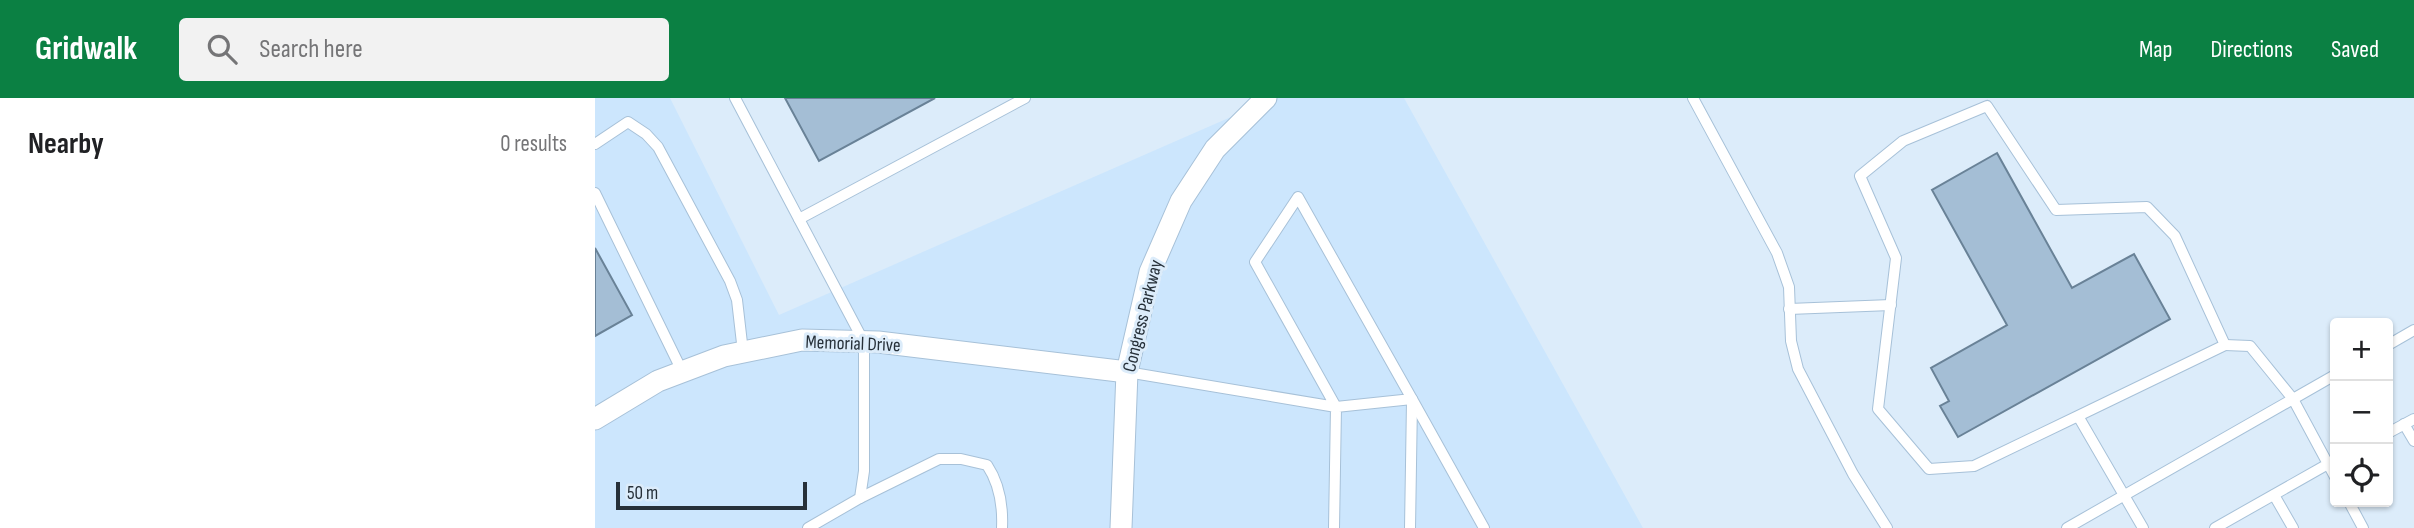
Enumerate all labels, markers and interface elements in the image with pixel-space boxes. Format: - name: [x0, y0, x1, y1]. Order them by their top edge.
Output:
- search box: [179, 18, 669, 81]
- text: Gridwalk: [35, 29, 137, 69]
- icon: search: [203, 30, 241, 68]
- text: Search here: [259, 34, 363, 65]
- text: Map: [2139, 35, 2172, 64]
- text: Directions: [2210, 35, 2293, 64]
- text: Saved: [2331, 35, 2379, 64]
- text: Nearby: [28, 126, 104, 162]
- text: 0 results: [500, 130, 567, 158]
- street label: Congress Parkway: [1118, 257, 1168, 374]
- map controls: [2330, 318, 2393, 507]
- button: +: [2330, 318, 2393, 381]
- street label: Memorial Drive: [805, 331, 901, 357]
- button: −: [2330, 381, 2393, 444]
- button: locate: [2330, 444, 2393, 507]
- scale bar: [616, 479, 807, 511]
- text: 50 m: [627, 482, 658, 505]

